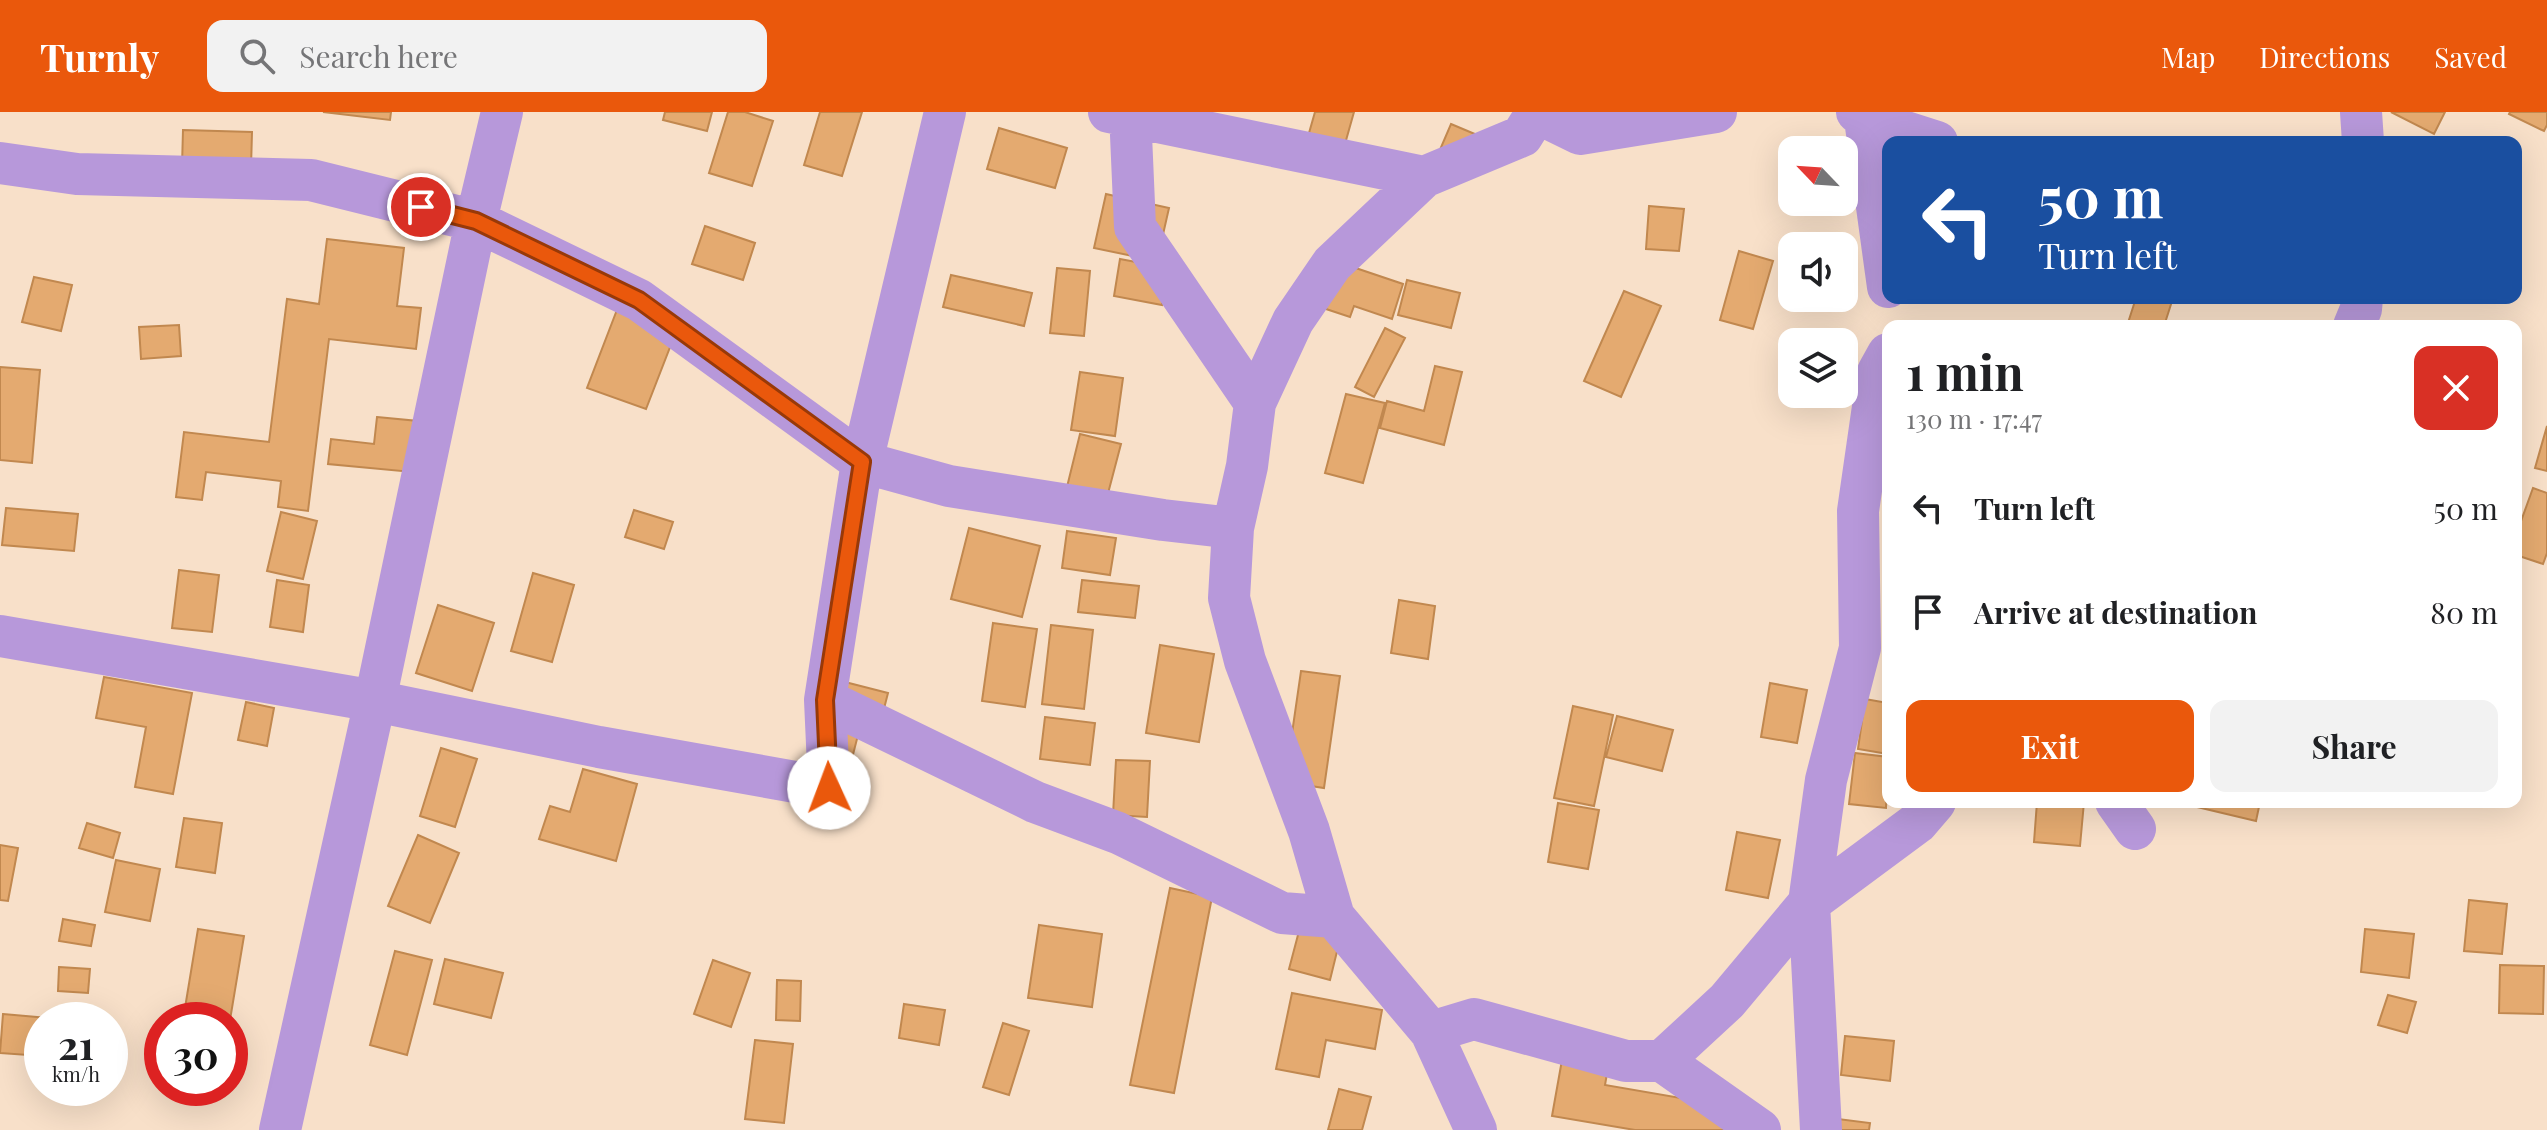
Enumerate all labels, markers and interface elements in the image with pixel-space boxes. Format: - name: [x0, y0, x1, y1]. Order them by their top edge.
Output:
- search box: [207, 20, 767, 92]
- text: Turnly: [40, 31, 159, 82]
- icon: search: [235, 34, 279, 78]
- text: Search here: [299, 36, 458, 76]
- text: Map: [2161, 38, 2215, 75]
- text: Directions: [2259, 38, 2390, 75]
- text: Saved: [2434, 38, 2507, 75]
- north arrow: [1778, 136, 1858, 216]
- map controls: [1778, 136, 1858, 408]
- text: 50 m: [2038, 158, 2164, 233]
- icon: left: [1906, 168, 2010, 272]
- pin: [387, 173, 455, 241]
- icon: arrive: [399, 185, 443, 229]
- text: Turn left: [2038, 230, 2177, 278]
- button: sound: [1778, 232, 1858, 312]
- button: layers: [1778, 328, 1858, 408]
- text: 1 min: [1906, 339, 2024, 403]
- button: close: [2414, 346, 2498, 430]
- text: 130 m · 17:47: [1906, 401, 2042, 436]
- icon: left: [1906, 486, 1950, 530]
- text: Turn left: [1974, 488, 2095, 528]
- text: 50 m: [2433, 488, 2498, 528]
- icon: arrive: [1906, 590, 1950, 634]
- text: Arrive at destination: [1974, 592, 2257, 632]
- text: 80 m: [2430, 592, 2498, 632]
- button: Exit: [1906, 700, 2194, 792]
- button: Share: [2210, 700, 2498, 792]
- position arrow: [787, 746, 871, 830]
- speed limit sign: 30: [144, 1002, 248, 1106]
- text: 21: [58, 1017, 94, 1070]
- text: km/h: [52, 1060, 100, 1087]

